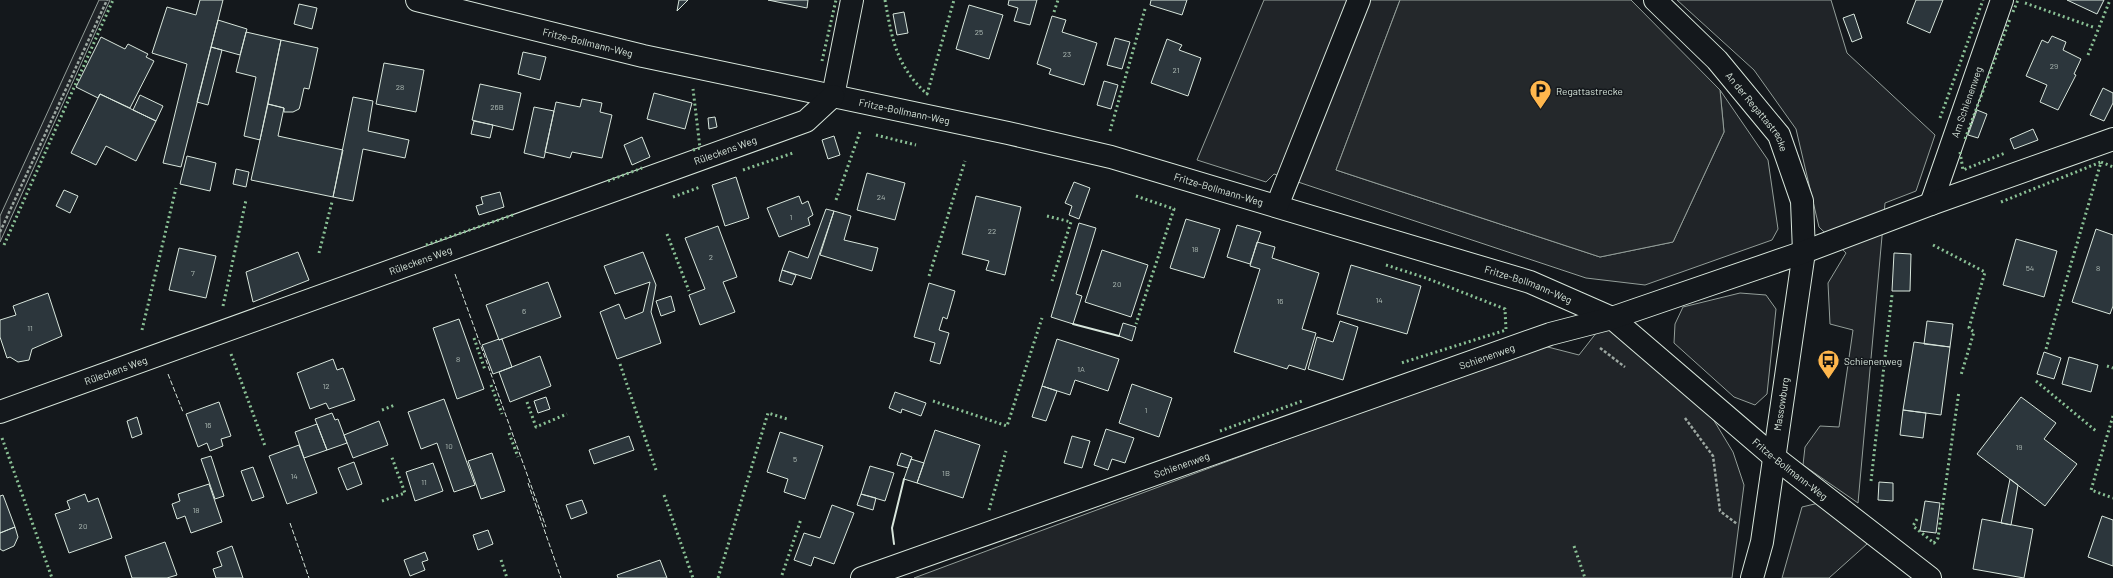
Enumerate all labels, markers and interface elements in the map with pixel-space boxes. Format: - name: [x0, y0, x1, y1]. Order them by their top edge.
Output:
- street label: Fritze-Bollmann-Weg: [541, 25, 634, 59]
- house number: 25: [975, 27, 983, 37]
- house number: 23: [1063, 49, 1071, 59]
- house number: 29: [2050, 61, 2058, 71]
- house number: 21: [1173, 65, 1180, 75]
- street label: Am Schienenweg: [1949, 65, 1984, 139]
- street label: An der Regattastrecke: [1723, 69, 1790, 153]
- parking icon: Regattastrecke: [1527, 78, 1553, 111]
- house number: 28: [396, 82, 404, 92]
- place label: Regattastrecke: [1556, 85, 1623, 97]
- street label: Fritze-Bollmann-Weg: [858, 96, 951, 127]
- house number: 26B: [490, 102, 504, 112]
- street label: Rüleckens Weg: [692, 133, 758, 167]
- street label: Fritze-Bollmann-Weg: [1173, 170, 1265, 208]
- house number: 24: [877, 192, 885, 202]
- house number: 1: [790, 212, 793, 222]
- house number: 22: [988, 226, 996, 236]
- street label: Rüleckens Weg: [387, 243, 453, 277]
- house number: 18: [1192, 244, 1198, 254]
- house number: 2: [709, 252, 713, 262]
- street label: Fritze-Bollmann-Weg: [1483, 263, 1574, 306]
- house number: 54: [2026, 263, 2034, 273]
- house number: 8: [2096, 263, 2100, 273]
- house number: 7: [191, 268, 195, 278]
- house number: 20: [1113, 279, 1121, 289]
- house number: 14: [1375, 295, 1383, 305]
- house number: 16: [1277, 296, 1283, 306]
- house number: 6: [522, 306, 526, 316]
- house number: 11: [27, 323, 33, 333]
- street label: Schienenweg: [1457, 341, 1516, 372]
- bus stop icon: Schienenweg: [1816, 348, 1842, 381]
- street label: Rüleckens Weg: [83, 353, 149, 387]
- house number: 8: [456, 354, 460, 364]
- place label: Schienenweg: [1844, 355, 1902, 367]
- house number: 1A: [1077, 364, 1085, 374]
- street label: Massowburg: [1771, 376, 1791, 432]
- house number: 12: [322, 381, 330, 391]
- house number: 1: [1145, 405, 1148, 415]
- house number: 16: [205, 420, 211, 430]
- street label: Fritze-Bollmann-Weg: [1750, 435, 1830, 502]
- house number: 10: [445, 441, 453, 451]
- house number: 19: [2016, 442, 2022, 452]
- street label: Schienenweg: [1152, 449, 1211, 480]
- house number: 5: [793, 454, 797, 464]
- house number: 1B: [942, 468, 950, 478]
- house number: 14: [290, 471, 298, 481]
- house number: 11: [421, 477, 427, 487]
- house number: 18: [193, 505, 199, 515]
- house number: 20: [79, 521, 87, 531]

